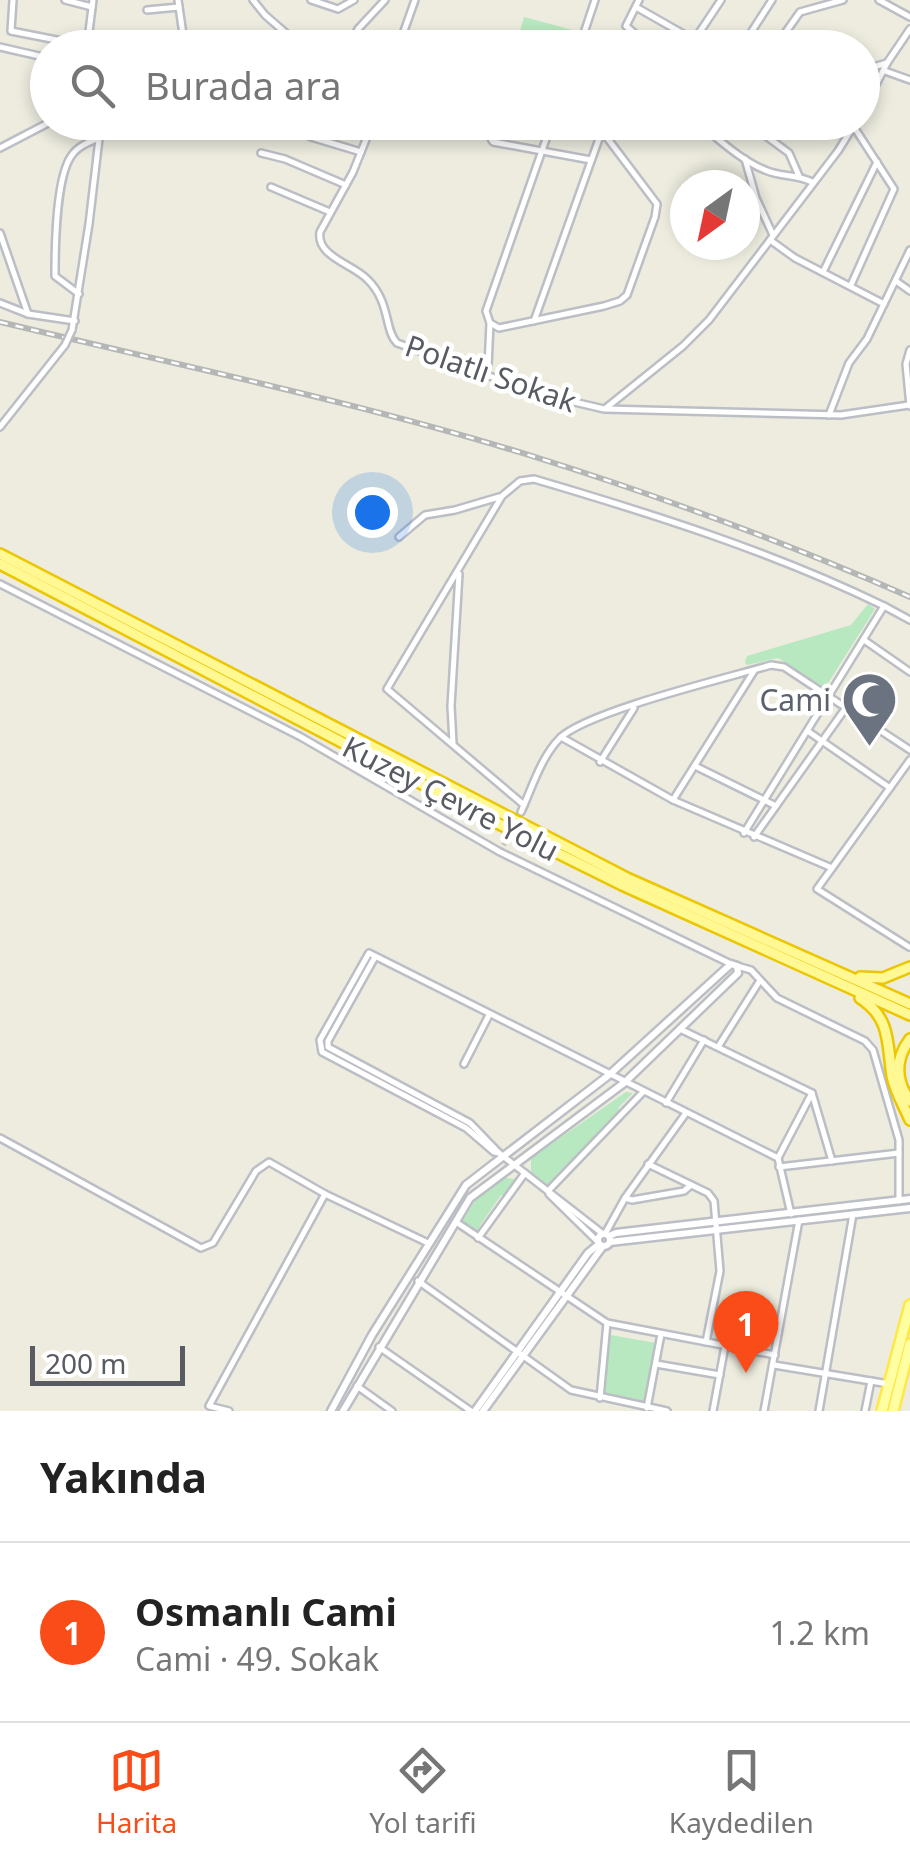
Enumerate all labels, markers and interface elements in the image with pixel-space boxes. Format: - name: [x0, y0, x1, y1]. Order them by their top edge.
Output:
- search box: [30, 30, 880, 140]
- icon: search: [65, 58, 120, 113]
- text: Burada ara: [145, 59, 342, 111]
- north arrow: [670, 170, 760, 260]
- street label: Polatlı Sokak: [400, 325, 582, 421]
- your location: [347, 487, 398, 538]
- mosque icon: Cami: [840, 669, 900, 748]
- place label: Cami: [759, 679, 831, 720]
- street label: Kuzey Çevre Yolu: [336, 726, 566, 870]
- pin: 1: [714, 1290, 778, 1373]
- scale bar: [30, 1341, 185, 1386]
- text: 200 m: [45, 1344, 127, 1382]
- text: Yakında: [40, 1448, 207, 1505]
- text: Osmanlı Cami: [135, 1585, 397, 1637]
- text: 1: [63, 1611, 82, 1654]
- text: 1.2 km: [769, 1611, 870, 1654]
- text: Cami · 49. Sokak: [135, 1637, 379, 1680]
- tab: Harita: [96, 1743, 177, 1841]
- tab: Yol tarifi: [369, 1743, 477, 1841]
- tab: Kaydedilen: [669, 1743, 814, 1841]

